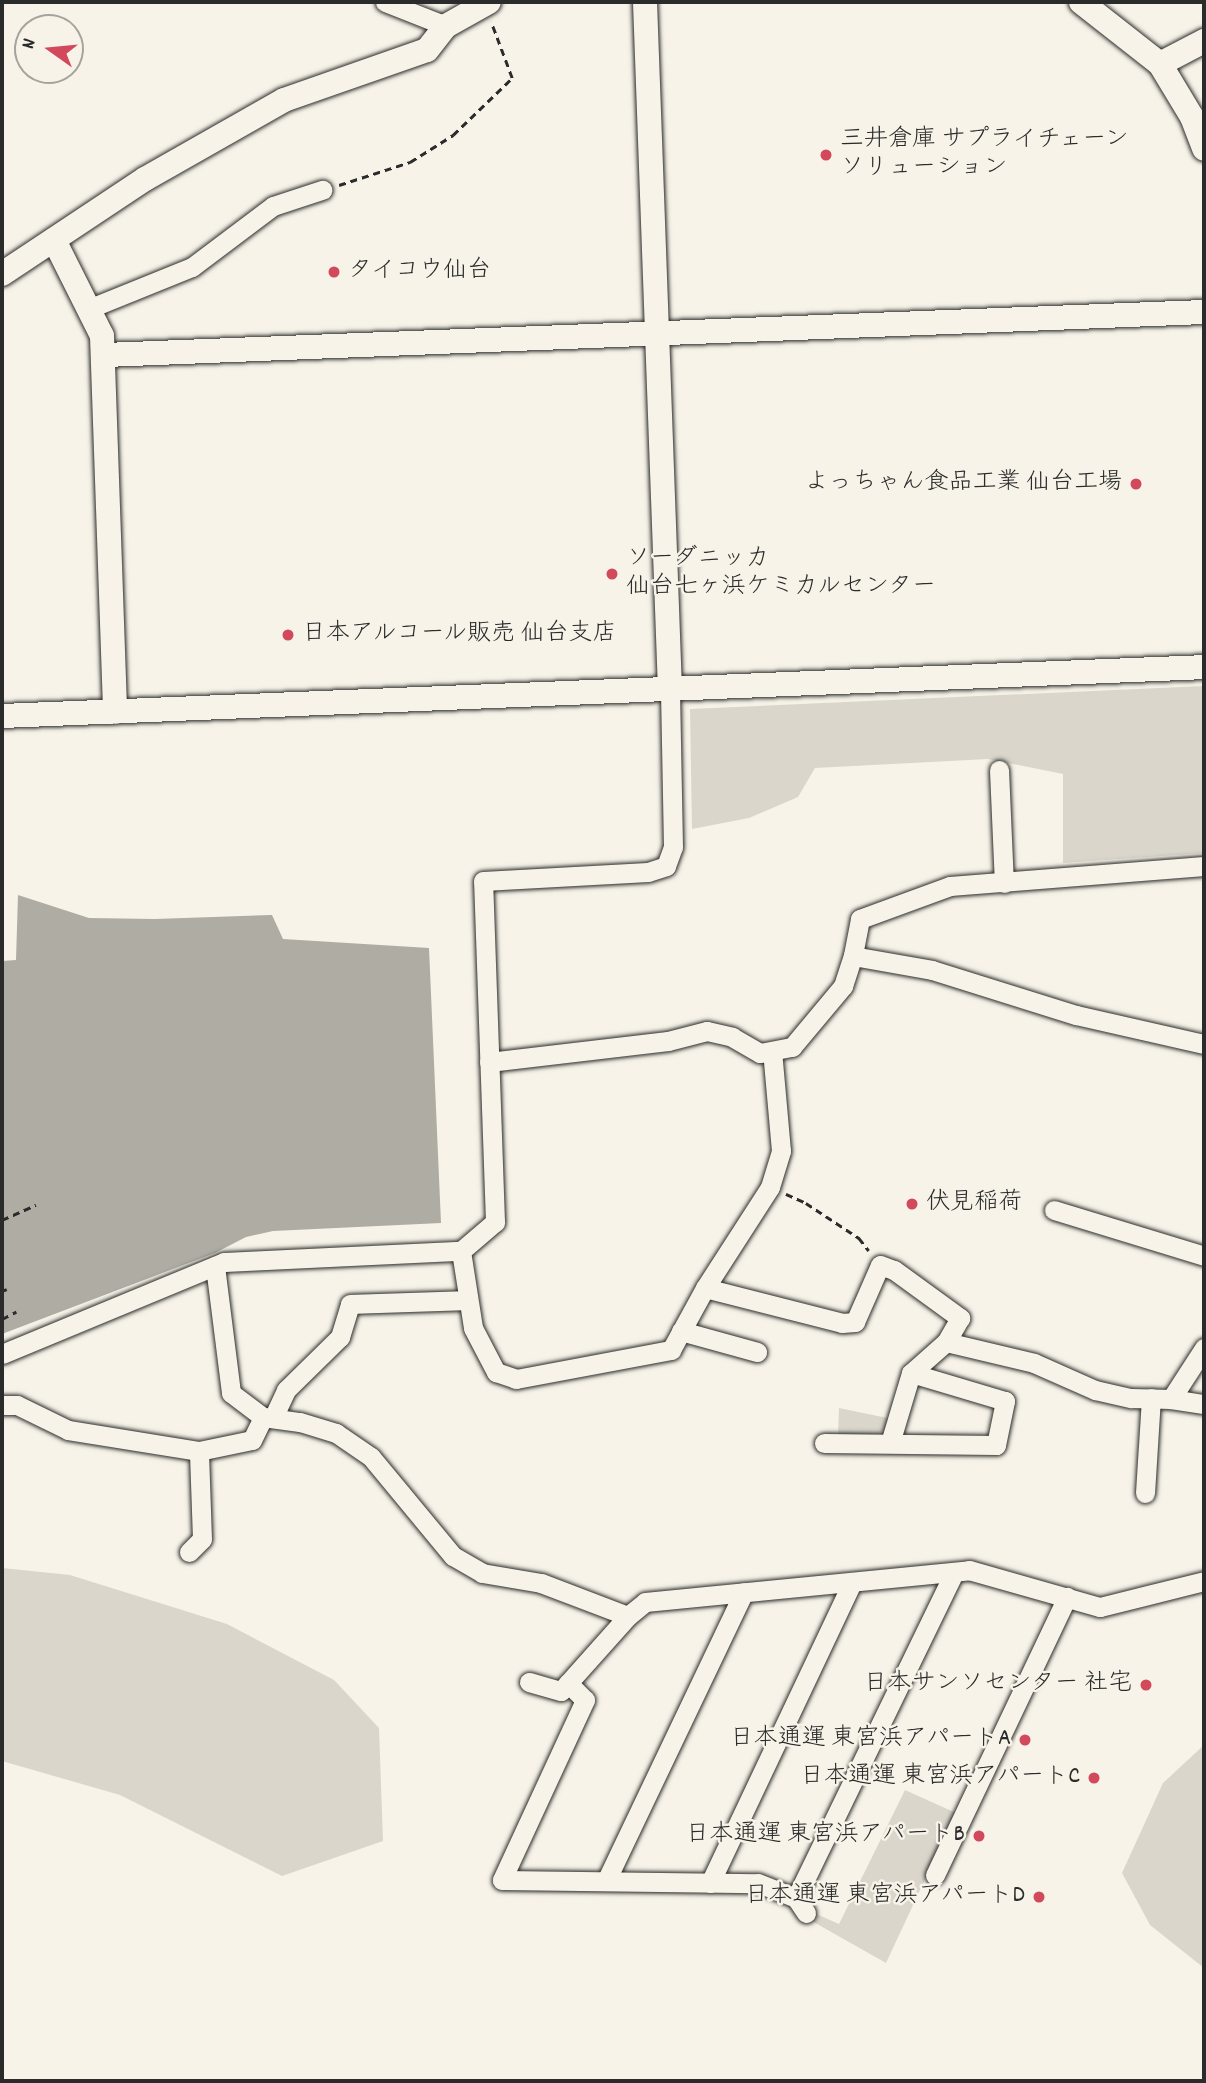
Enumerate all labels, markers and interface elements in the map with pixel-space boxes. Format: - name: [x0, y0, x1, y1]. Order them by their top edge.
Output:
- north arrow: [14, 14, 84, 84]
- text: N: [16, 36, 44, 52]
- place label: 三井倉庫 サプライチェーン ソリューション: [840, 127, 1133, 183]
- marker: 三井倉庫 サプライチェーン ソリューション: [818, 147, 834, 163]
- place label: タイコウ仙台: [348, 258, 492, 286]
- marker: タイコウ仙台: [326, 264, 342, 280]
- place label: よっちゃん食品工業 仙台工場: [805, 470, 1122, 498]
- marker: よっちゃん食品工業 仙台工場: [1128, 476, 1144, 492]
- place label: ソーダニッカ 仙台七ヶ浜ケミカルセンター: [626, 546, 938, 602]
- marker: ソーダニッカ 仙台七ヶ浜ケミカルセンター: [604, 566, 620, 582]
- place label: 日本アルコール販売 仙台支店: [302, 621, 619, 649]
- marker: 日本アルコール販売 仙台支店: [280, 627, 296, 643]
- place label: 伏見稲荷: [926, 1190, 1022, 1218]
- marker: 伏見稲荷: [904, 1196, 920, 1212]
- place label: 日本サンソセンター 社宅: [863, 1671, 1132, 1699]
- marker: 日本サンソセンター 社宅: [1138, 1677, 1154, 1693]
- place label: 日本通運 東宮浜アパートA: [728, 1726, 1011, 1754]
- marker: 日本通運 東宮浜アパートA: [1017, 1732, 1033, 1748]
- place label: 日本通運 東宮浜アパートC: [799, 1764, 1080, 1792]
- marker: 日本通運 東宮浜アパートC: [1086, 1770, 1102, 1786]
- place label: 日本通運 東宮浜アパートB: [684, 1822, 965, 1850]
- marker: 日本通運 東宮浜アパートB: [971, 1828, 987, 1844]
- place label: 日本通運 東宮浜アパートD: [743, 1883, 1025, 1911]
- marker: 日本通運 東宮浜アパートD: [1031, 1889, 1047, 1905]

